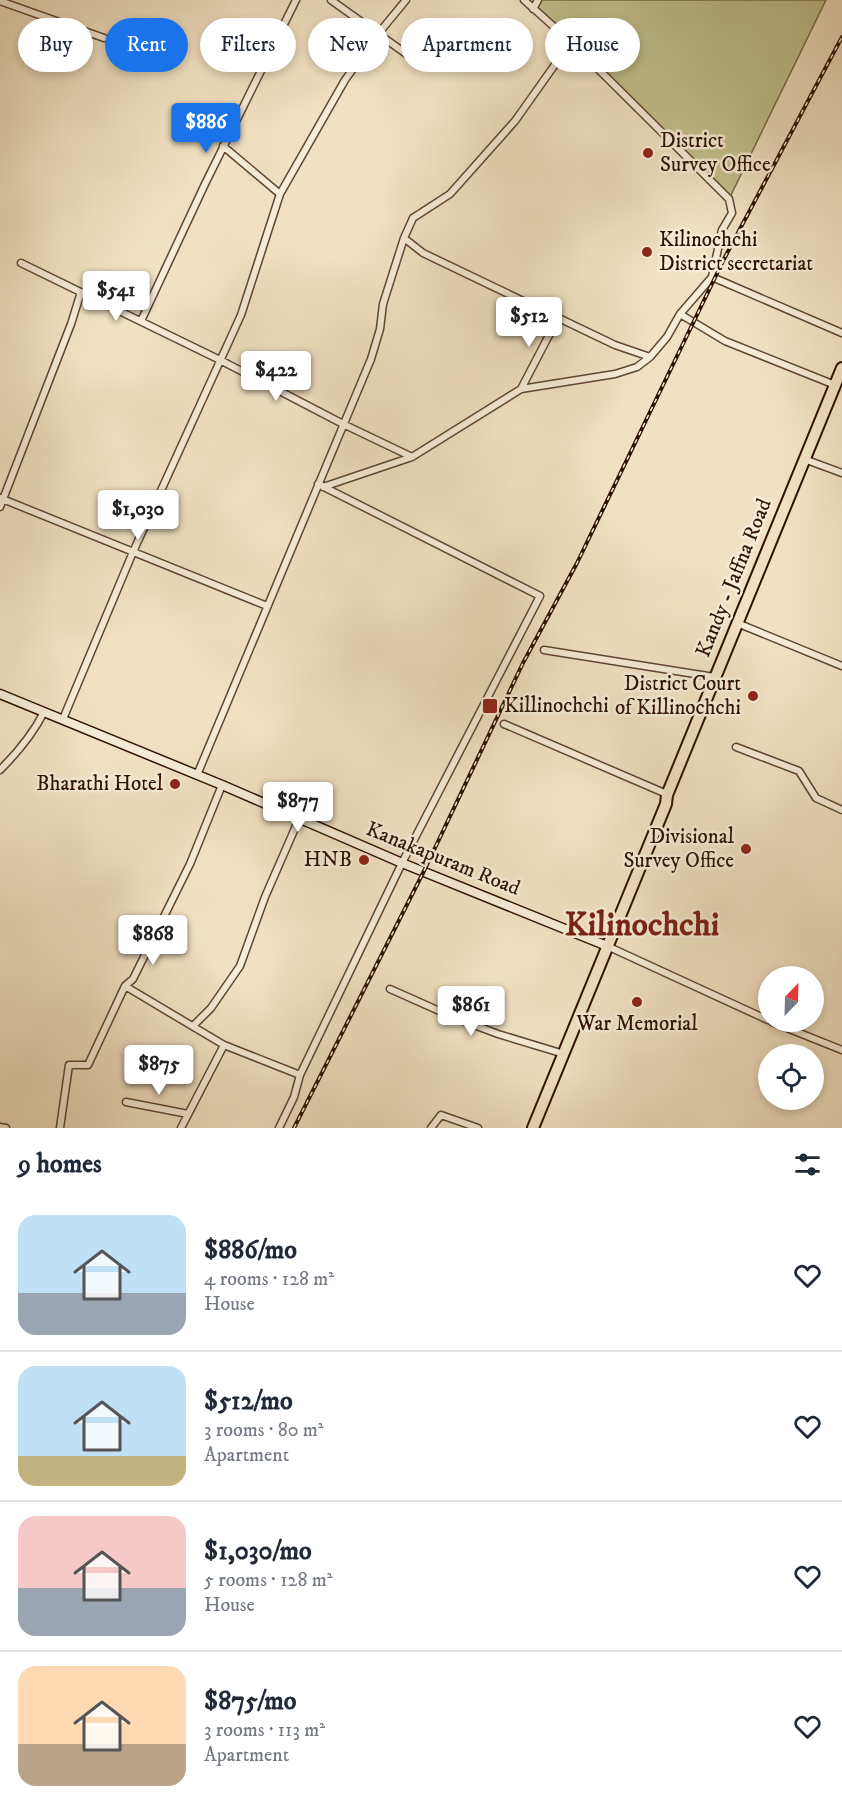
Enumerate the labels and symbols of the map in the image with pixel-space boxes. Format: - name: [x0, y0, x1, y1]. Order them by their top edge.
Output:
- pin: $886: [170, 103, 242, 154]
- place label: District Survey Office: [660, 128, 771, 178]
- marker: District Survey Office: [641, 146, 655, 160]
- place label: Kilinochchi District secretariat: [659, 227, 813, 277]
- marker: Kilinochchi District secretariat: [640, 245, 654, 259]
- pin: $541: [80, 271, 152, 322]
- pin: $512: [493, 297, 565, 348]
- pin: $422: [240, 351, 312, 402]
- pin: $1,030: [89, 490, 187, 541]
- street label: Kandy - Jaffna Road: [690, 494, 778, 661]
- place label: District Court of Killinochchi: [615, 671, 741, 721]
- marker: District Court of Killinochchi: [746, 689, 760, 703]
- place label: Killinochchi: [504, 693, 609, 719]
- marker: Killinochchi: [481, 697, 499, 715]
- place label: Bharathi Hotel: [36, 771, 164, 797]
- marker: Bharathi Hotel: [168, 777, 182, 791]
- pin: $877: [262, 782, 334, 833]
- street label: Kanakapuram Road: [362, 816, 524, 902]
- place label: Divisional Survey Office: [623, 824, 735, 874]
- marker: Divisional Survey Office: [739, 842, 753, 856]
- place label: HNB: [304, 847, 352, 873]
- marker: HNB: [357, 853, 371, 867]
- district label: Kilinochchi: [565, 905, 719, 946]
- pin: $868: [117, 915, 189, 966]
- north arrow: [758, 966, 824, 1032]
- pin: $861: [435, 986, 507, 1037]
- marker: War Memorial: [630, 995, 644, 1009]
- place label: War Memorial: [575, 1011, 698, 1037]
- pin: $875: [123, 1045, 195, 1096]

